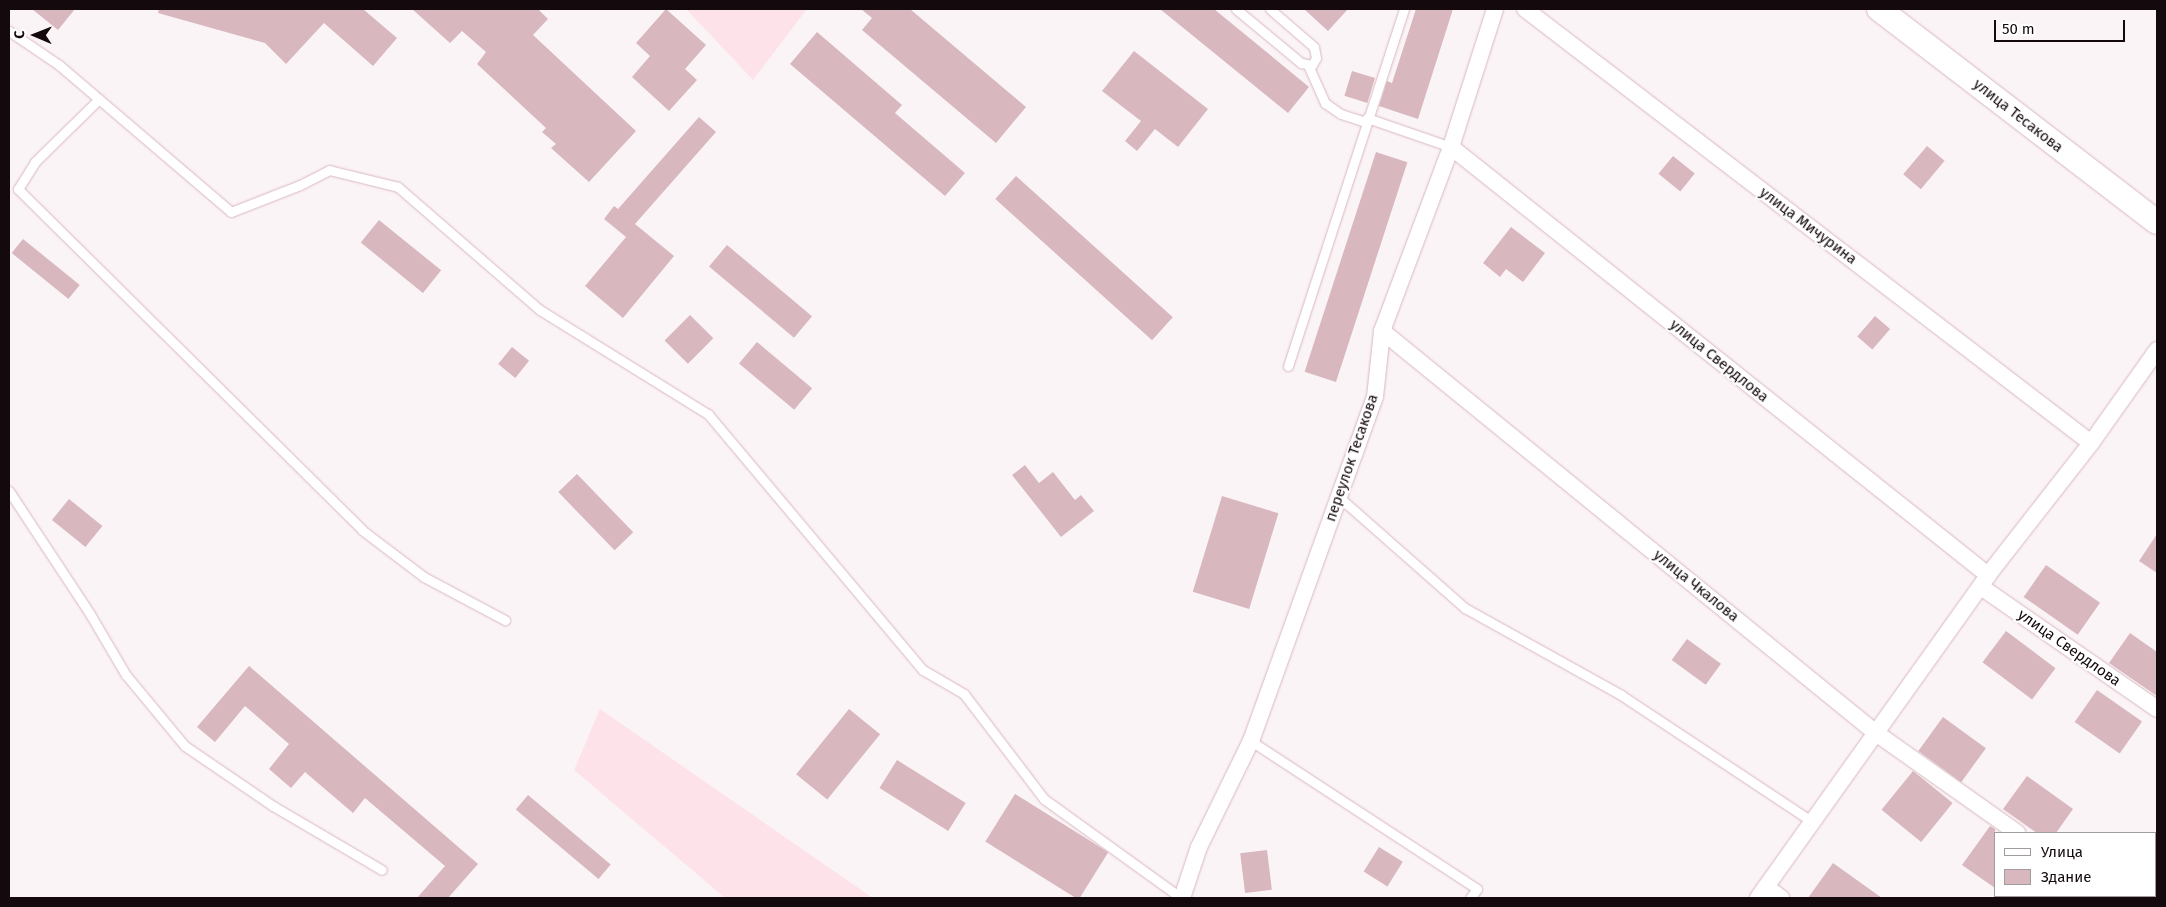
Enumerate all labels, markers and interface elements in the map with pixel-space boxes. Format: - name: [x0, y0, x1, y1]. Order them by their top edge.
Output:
- north arrow: [10, 10, 60, 60]
- scale bar: [1996, 10, 2127, 42]
- text: 50 m: [2002, 20, 2035, 38]
- text: С: [11, 31, 28, 39]
- street label: улица Тесакова: [1970, 75, 2066, 157]
- street label: улица Мичурина: [1756, 184, 1860, 268]
- street label: улица Свердлова: [1666, 316, 1772, 406]
- street label: переулок Тесакова: [1322, 392, 1382, 524]
- street label: улица Чкалова: [1650, 546, 1742, 626]
- street label: улица Свердлова: [2014, 606, 2124, 690]
- legend: [1994, 832, 2156, 897]
- text: Улица: [2041, 843, 2083, 861]
- text: Здание: [2041, 868, 2091, 886]

